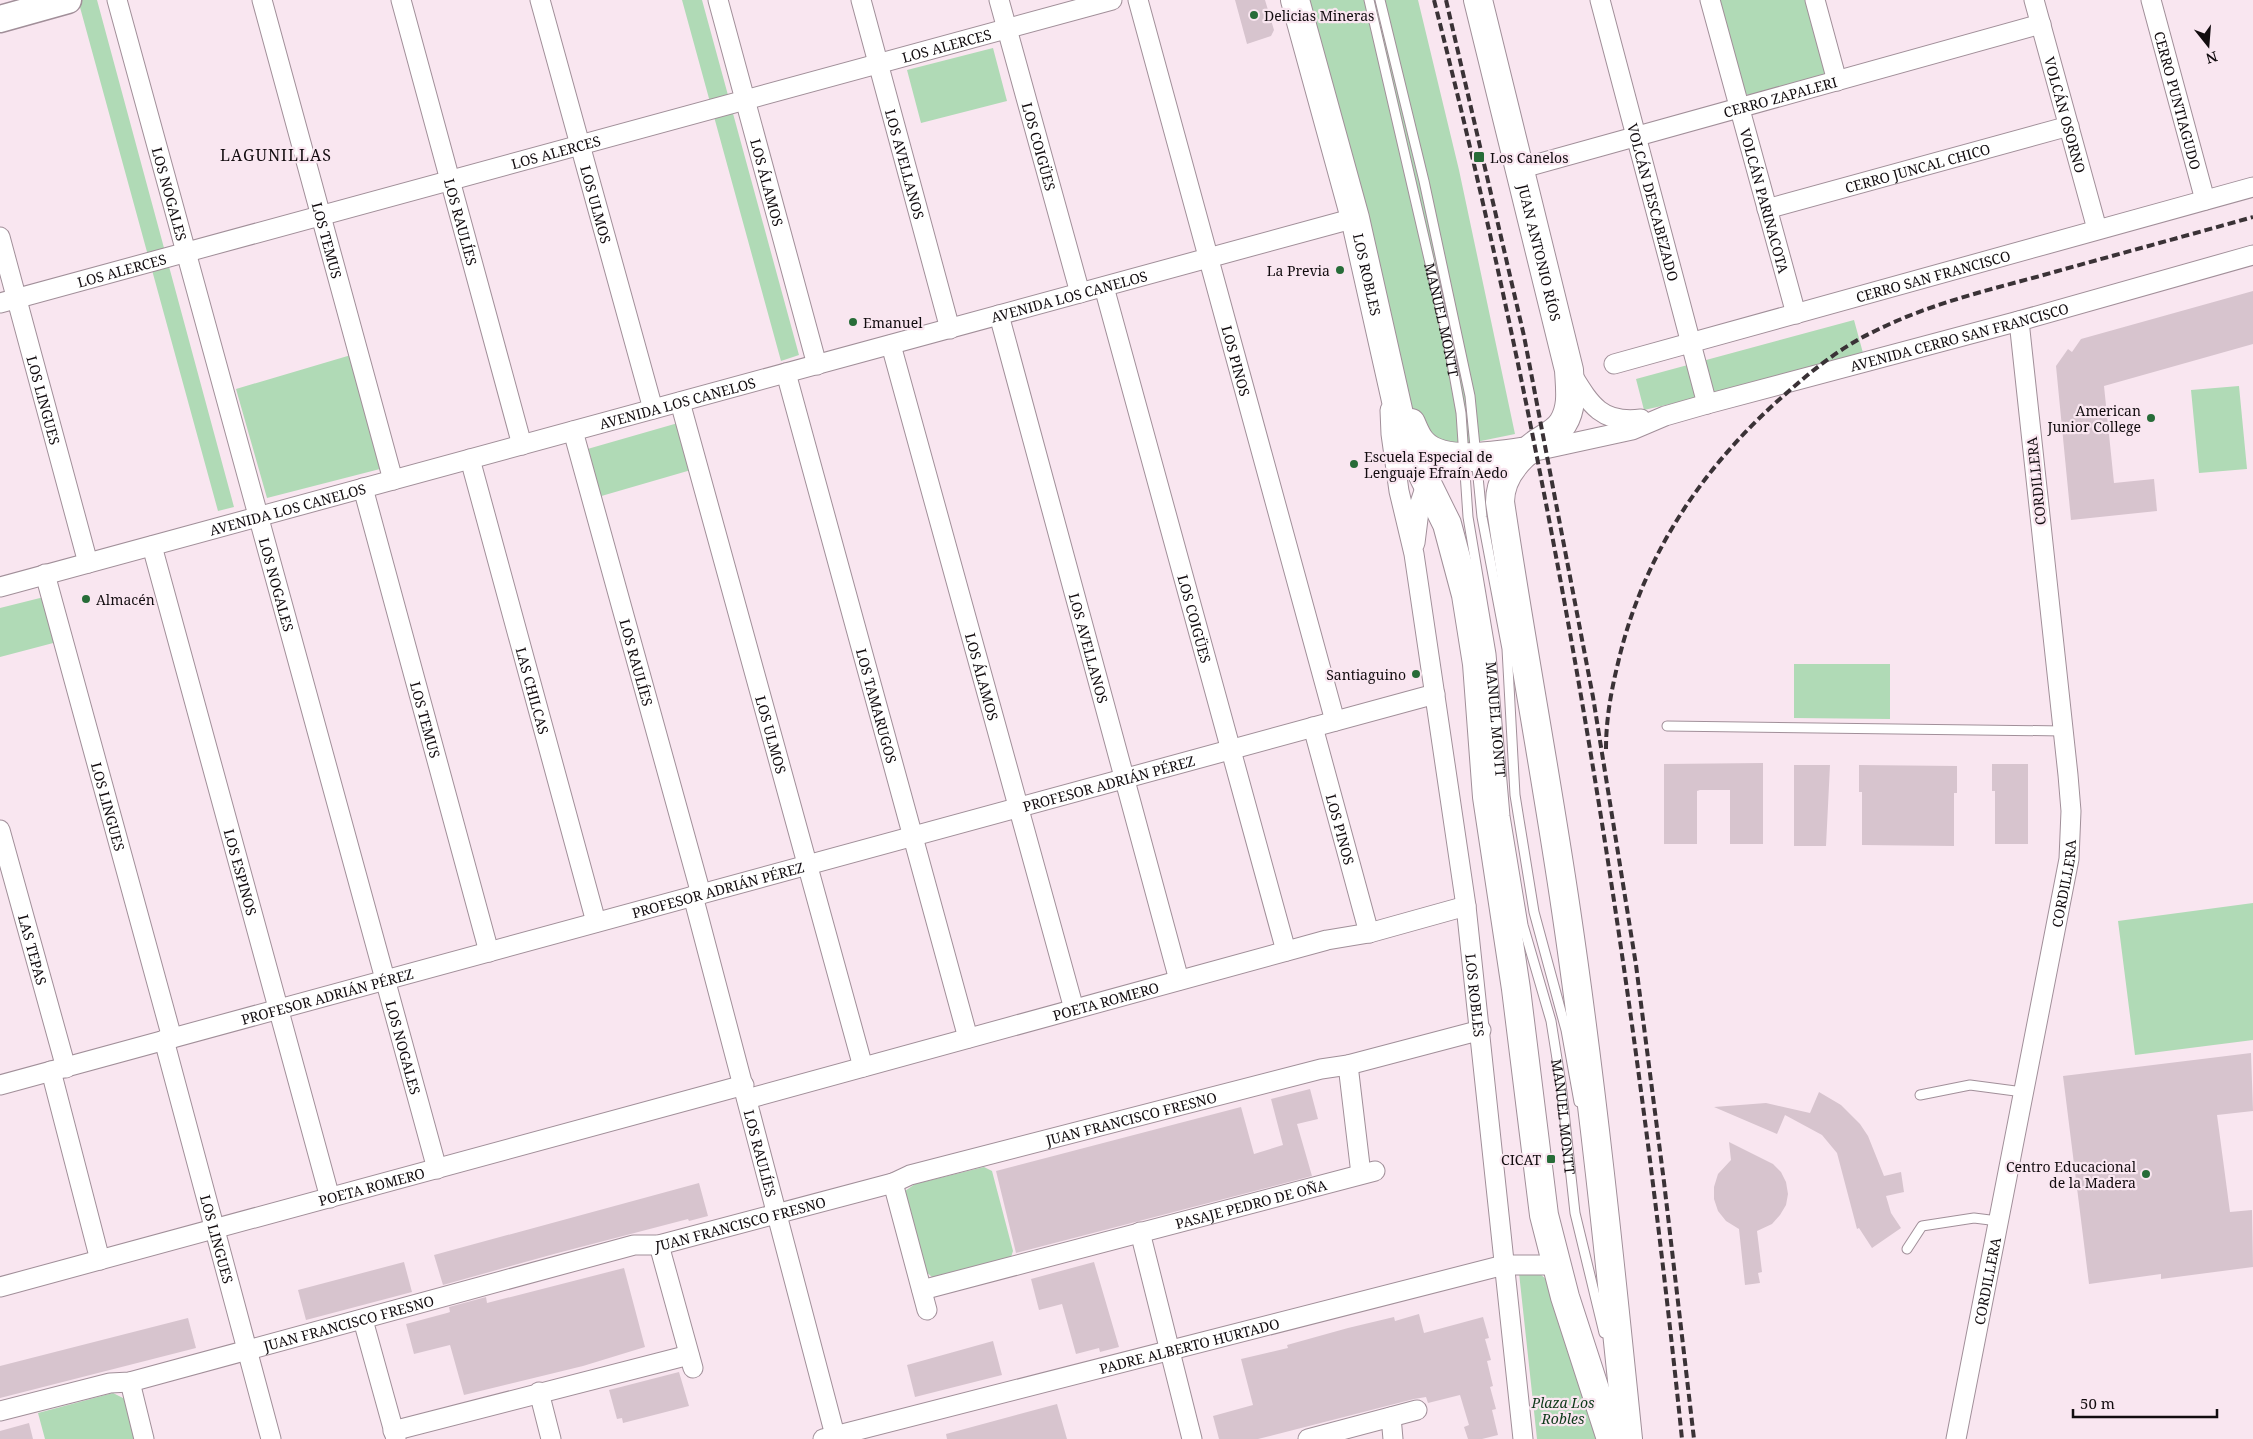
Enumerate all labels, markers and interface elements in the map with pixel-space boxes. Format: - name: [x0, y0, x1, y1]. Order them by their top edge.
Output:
- place label: Delicias Mineras: [1264, 6, 1374, 25]
- marker: Delicias Mineras: [1248, 9, 1260, 21]
- north arrow: [2183, 20, 2233, 70]
- street label: LOS ALERCES: [900, 24, 993, 66]
- street label: CERRO PUNTIAGUDO: [2150, 29, 2206, 172]
- text: N: [2204, 47, 2220, 69]
- street label: VOLCÁN OSORNO: [2041, 54, 2091, 175]
- street label: CERRO ZAPALERI: [1721, 72, 1839, 121]
- street label: LOS COIGÜES: [1018, 100, 1061, 193]
- street label: LOS AVELLANOS: [881, 107, 929, 221]
- street label: VOLCÁN DESCABEZADO: [1623, 121, 1684, 283]
- street label: VOLCÁN PARINACOTA: [1736, 126, 1794, 275]
- street label: LOS ALERCES: [509, 130, 602, 173]
- street label: LOS ÁLAMOS: [747, 136, 788, 228]
- street label: CERRO JUNCAL CHICO: [1843, 139, 1992, 197]
- district label: LAGUNILLAS: [220, 144, 332, 166]
- street label: LOS NOGALES: [148, 145, 192, 243]
- place label: Los Canelos: [1490, 148, 1568, 167]
- marker: Los Canelos: [1472, 150, 1486, 164]
- street label: LOS ULMOS: [577, 163, 616, 246]
- street label: LOS RAULÍES: [440, 176, 482, 268]
- street label: JUAN ANTONIO RÍOS: [1514, 181, 1566, 323]
- street label: LOS TEMUS: [308, 200, 347, 281]
- street label: LOS ROBLES: [1349, 231, 1386, 318]
- street label: CERRO SAN FRANCISCO: [1854, 245, 2012, 306]
- street label: LOS ALERCES: [75, 249, 168, 291]
- place label: La Previa: [1267, 261, 1330, 280]
- street label: MANUEL MONTT: [1421, 261, 1464, 379]
- marker: La Previa: [1334, 264, 1346, 276]
- street label: AVENIDA LOS CANELOS: [989, 266, 1149, 326]
- street label: AVENIDA CERRO SAN FRANCISCO: [1848, 298, 2071, 375]
- place label: Emanuel: [863, 313, 923, 332]
- marker: Emanuel: [847, 316, 859, 328]
- street label: LOS PINOS: [1218, 323, 1255, 398]
- street label: LOS LINGUES: [23, 354, 65, 447]
- street label: AVENIDA LOS CANELOS: [597, 372, 758, 433]
- place label: American Junior College: [2046, 401, 2141, 436]
- marker: American Junior College: [2145, 412, 2157, 424]
- street label: CORDILLERA: [2022, 436, 2050, 526]
- place label: Escuela Especial de Lenguaje Efraín Aedo: [1364, 447, 1508, 482]
- marker: Escuela Especial de Lenguaje Efraín Aedo: [1348, 458, 1360, 470]
- street label: AVENIDA LOS CANELOS: [207, 478, 368, 539]
- street label: LOS NOGALES: [255, 535, 299, 634]
- street label: LOS COIGÜES: [1174, 572, 1216, 665]
- place label: Almacén: [96, 590, 155, 609]
- street label: LOS AVELLANOS: [1065, 591, 1113, 705]
- marker: Almacén: [80, 593, 92, 605]
- street label: LOS RAULÍES: [616, 617, 658, 708]
- street label: LOS ÁLAMOS: [961, 631, 1004, 723]
- street label: LAS CHILCAS: [512, 645, 554, 736]
- street label: LOS TAMARUGOS: [852, 646, 902, 765]
- street label: MANUEL MONTT: [1482, 661, 1511, 779]
- place label: Santiaguino: [1326, 665, 1406, 684]
- marker: Santiaguino: [1410, 668, 1422, 680]
- street label: LOS TEMUS: [406, 679, 445, 760]
- street label: LOS ULMOS: [752, 693, 791, 776]
- street label: PROFESOR ADRIÁN PÉREZ: [1020, 750, 1197, 815]
- street label: LOS LINGUES: [87, 760, 130, 853]
- street label: LOS PINOS: [1322, 792, 1360, 867]
- street label: LOS ESPINOS: [220, 827, 262, 918]
- street label: CORDILLERA: [2046, 839, 2079, 929]
- street label: PROFESOR ADRIÁN PÉREZ: [630, 857, 806, 922]
- street label: LAS TEPAS: [14, 912, 52, 987]
- street label: LOS ROBLES: [1462, 953, 1489, 1038]
- street label: PROFESOR ADRIÁN PÉREZ: [239, 963, 415, 1028]
- street label: POETA ROMERO: [1051, 977, 1161, 1024]
- street label: LOS NOGALES: [382, 998, 426, 1096]
- street label: MANUEL MONTT: [1548, 1057, 1580, 1176]
- street label: JUAN FRANCISCO FRESNO: [1043, 1087, 1219, 1149]
- street label: LOS RAULÍES: [740, 1108, 781, 1199]
- place label: CICAT: [1501, 1150, 1541, 1169]
- marker: CICAT: [1545, 1153, 1557, 1165]
- place label: Centro Educacional de la Madera: [2006, 1157, 2137, 1192]
- street label: POETA ROMERO: [316, 1163, 427, 1210]
- marker: Centro Educacional de la Madera: [2140, 1168, 2152, 1180]
- street label: PASAJE PEDRO DE OÑA: [1173, 1175, 1329, 1233]
- street label: LOS LINGUES: [196, 1192, 238, 1286]
- street label: JUAN FRANCISCO FRESNO: [654, 1192, 828, 1255]
- street label: CORDILLERA: [1969, 1235, 2005, 1326]
- street label: JUAN FRANCISCO FRESNO: [260, 1290, 436, 1355]
- street label: PADRE ALBERTO HURTADO: [1097, 1313, 1281, 1378]
- scale bar: [2073, 1386, 2217, 1418]
- park label: Plaza Los Robles: [1530, 1393, 1595, 1428]
- text: 50 m: [2080, 1393, 2115, 1413]

